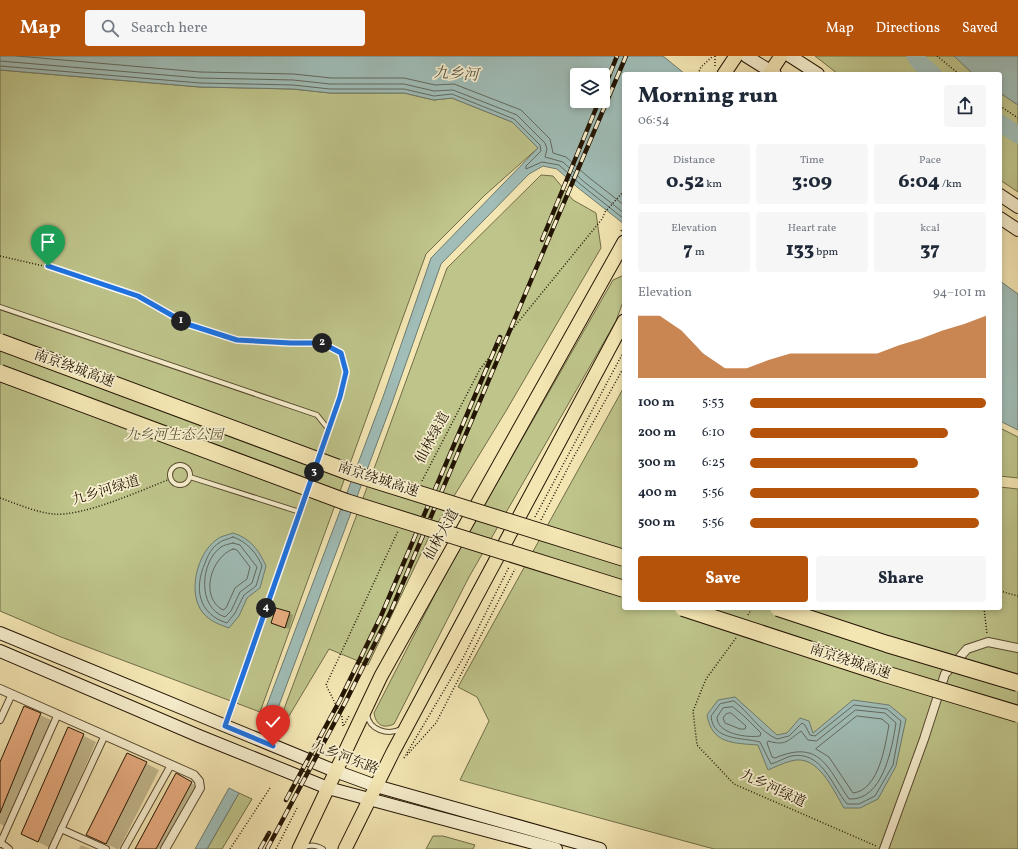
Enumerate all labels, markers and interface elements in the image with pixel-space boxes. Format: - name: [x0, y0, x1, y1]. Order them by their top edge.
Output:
- search box: [85, 10, 365, 46]
- text: Map: [20, 15, 61, 41]
- icon: search: [99, 17, 121, 39]
- text: Search here: [131, 18, 208, 39]
- text: Map: [826, 19, 854, 38]
- text: Directions: [876, 19, 940, 38]
- text: Saved: [962, 19, 998, 38]
- water label: 九乡河: [433, 63, 482, 87]
- map controls: [570, 68, 610, 108]
- button: layers: [570, 68, 610, 108]
- text: Morning run: [638, 81, 778, 112]
- button: share: [944, 85, 986, 127]
- text: 06:54: [638, 112, 670, 130]
- text: Distance: [673, 153, 715, 168]
- text: Time: [800, 153, 824, 168]
- text: Pace: [919, 153, 941, 168]
- text: 0.52: [666, 168, 704, 196]
- text: 3:09: [792, 168, 832, 196]
- text: 6:04: [898, 168, 940, 196]
- text: km: [704, 177, 722, 192]
- text: /km: [940, 177, 962, 192]
- text: Elevation: [671, 221, 717, 236]
- text: Heart rate: [788, 221, 836, 236]
- text: kcal: [920, 221, 940, 236]
- pin: [31, 225, 65, 266]
- icon: arrive: [37, 231, 59, 253]
- text: 7: [683, 236, 693, 264]
- text: 133: [786, 236, 814, 264]
- text: 37: [920, 236, 940, 264]
- text: m: [693, 245, 705, 260]
- text: bpm: [814, 245, 838, 260]
- text: Elevation: [638, 284, 692, 302]
- text: 94–101 m: [933, 284, 986, 302]
- pin: 1: [171, 311, 191, 331]
- text: 1: [179, 313, 183, 328]
- pin: 2: [312, 333, 332, 353]
- text: 2: [319, 335, 325, 350]
- street label: 南京绕城高速: [31, 346, 117, 392]
- text: 100 m: [638, 394, 675, 412]
- text: 5:53: [702, 394, 724, 412]
- street label: 仙林绿道: [411, 409, 455, 467]
- text: 200 m: [638, 424, 676, 442]
- text: 6:10: [702, 424, 725, 442]
- park label: 九乡河生态公园: [125, 426, 225, 445]
- text: 300 m: [638, 454, 676, 472]
- text: 6:25: [702, 454, 725, 472]
- street label: 南京绕城高速: [335, 458, 421, 502]
- pin: 3: [304, 462, 324, 482]
- text: 3: [311, 464, 317, 479]
- street label: 九乡河绿道: [70, 472, 142, 510]
- text: 400 m: [638, 484, 677, 502]
- text: 5:56: [702, 484, 724, 502]
- street label: 仙林大道: [420, 506, 464, 564]
- text: 500 m: [638, 514, 675, 532]
- text: 5:56: [702, 514, 724, 532]
- button: Save: [638, 556, 808, 602]
- button: Share: [816, 556, 986, 602]
- pin: 4: [256, 598, 276, 618]
- text: 4: [263, 600, 269, 615]
- street label: 南京绕城高速: [807, 640, 893, 684]
- pin: [256, 705, 290, 746]
- icon: check: [262, 711, 284, 733]
- street label: 九乡河东路: [309, 737, 381, 779]
- street label: 九乡河绿道: [737, 766, 809, 812]

